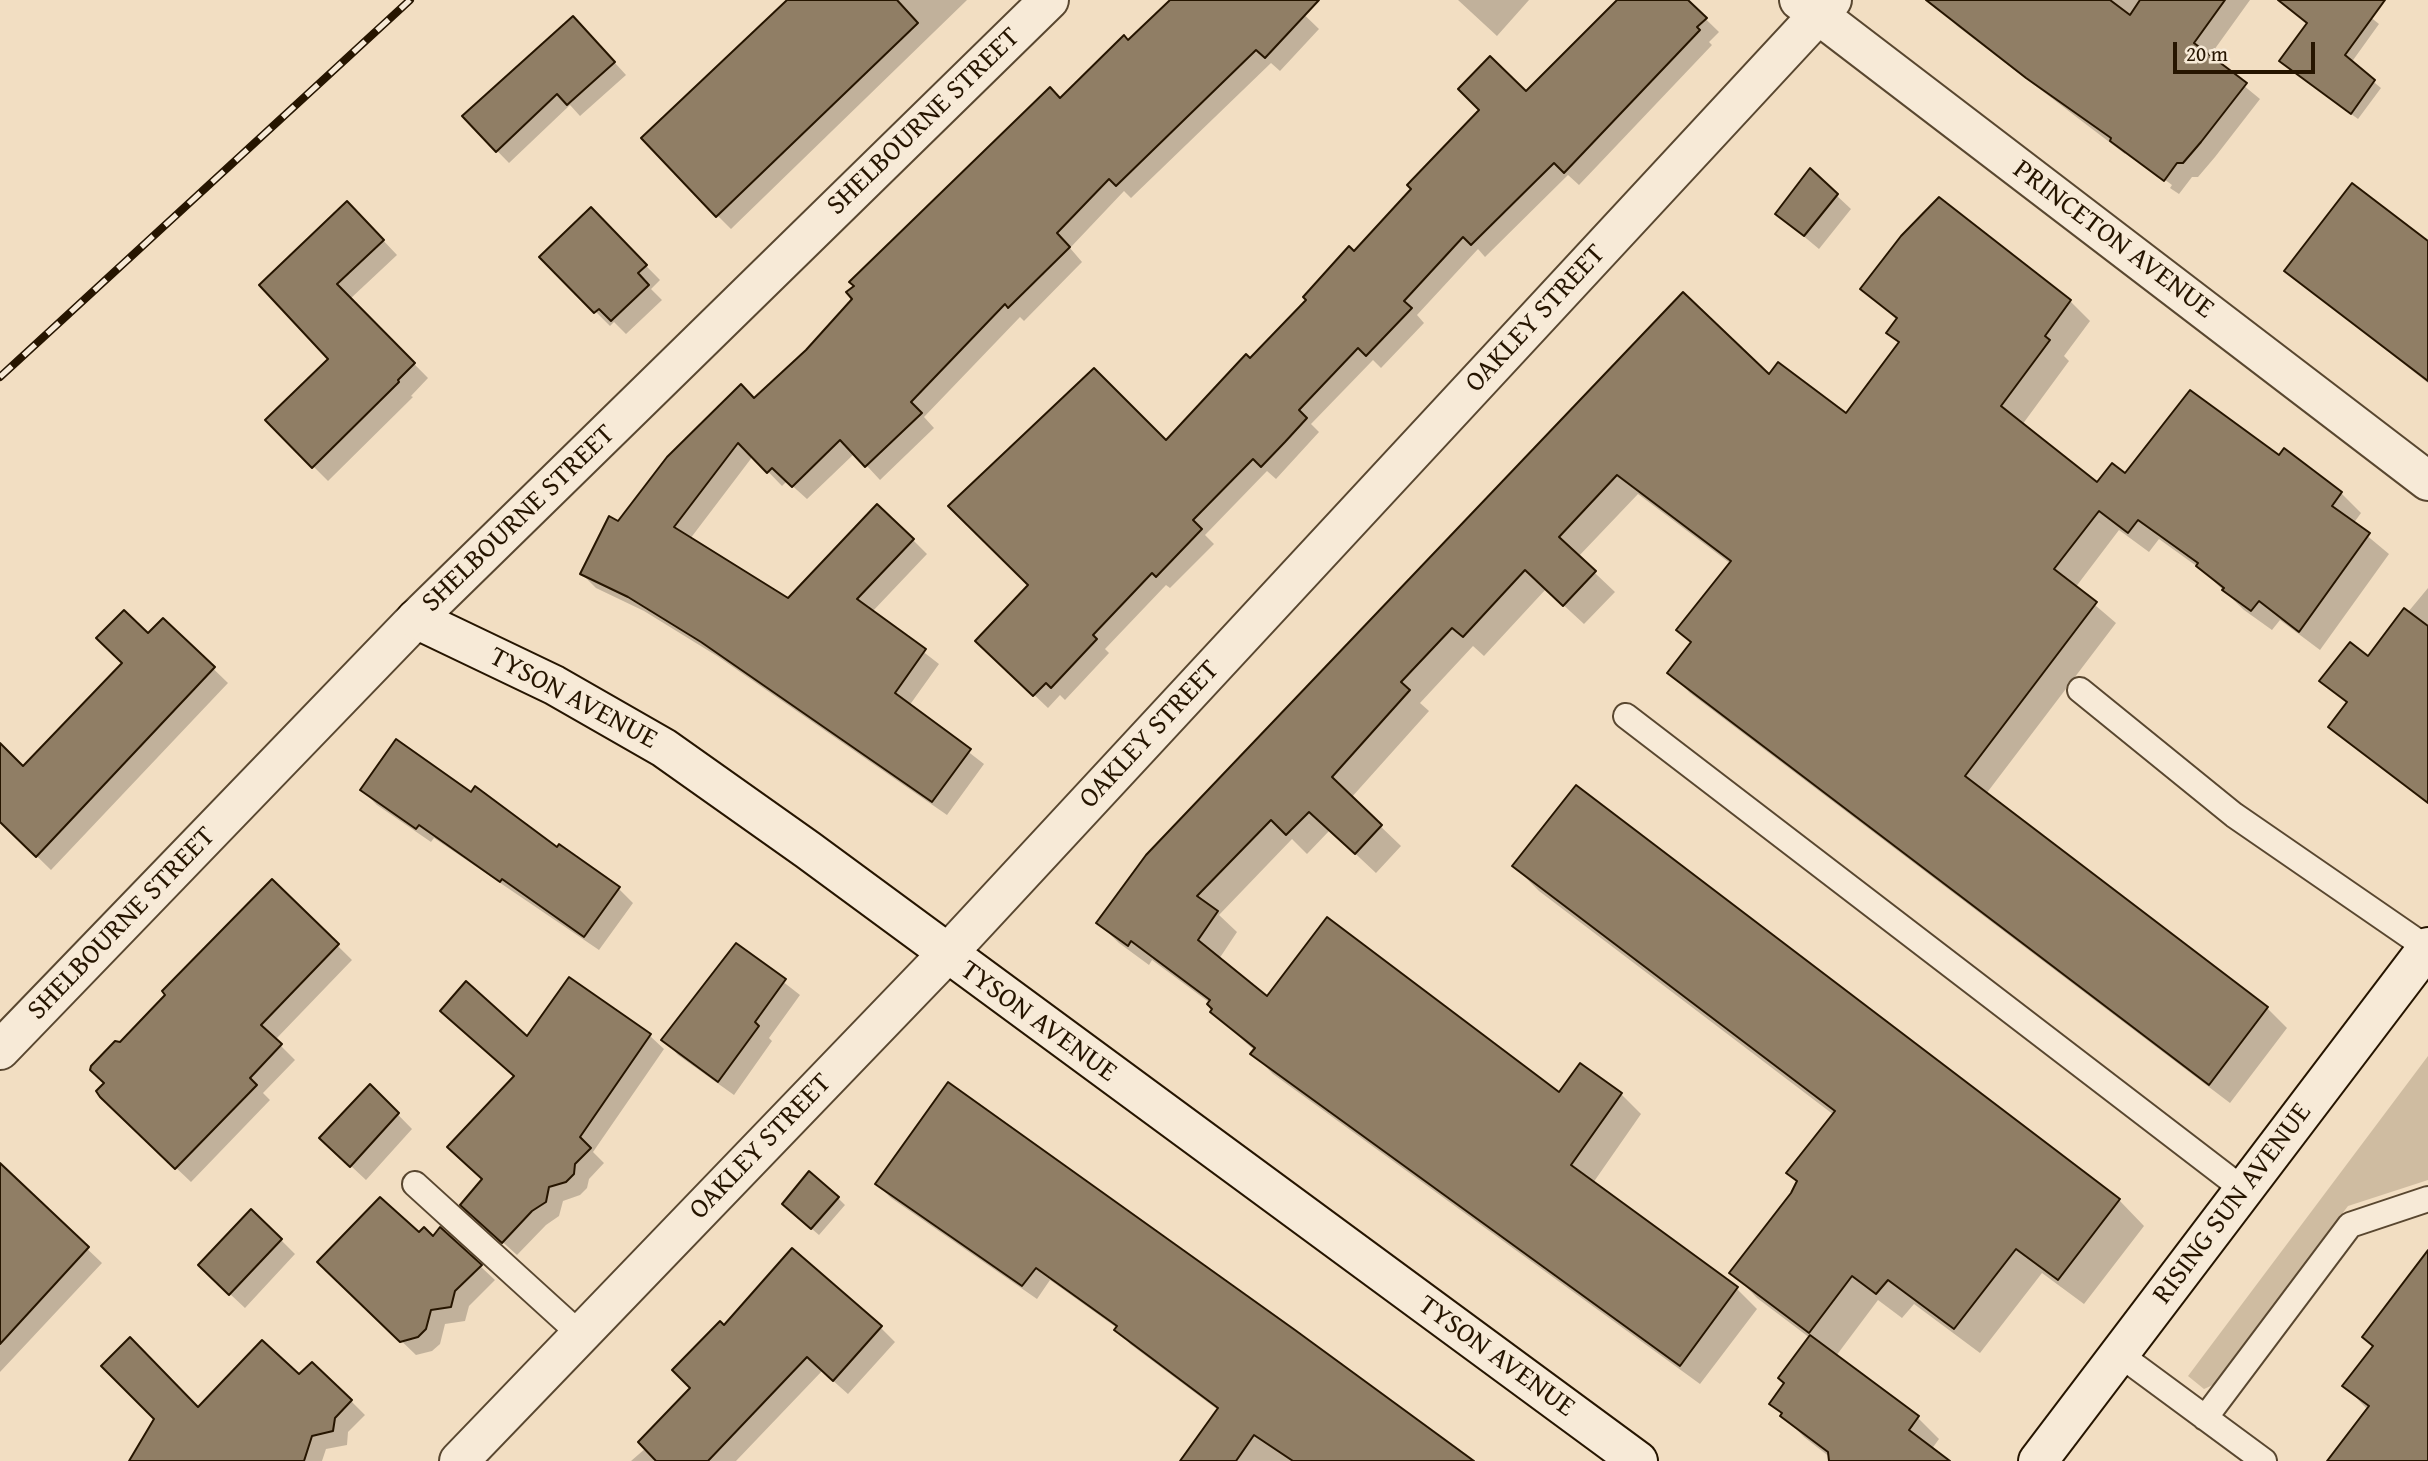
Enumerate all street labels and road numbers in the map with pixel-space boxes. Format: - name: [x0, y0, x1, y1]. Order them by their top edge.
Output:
- street label: SHELBOURNE STREET: [820, 21, 1028, 223]
- street label: PRINCETON AVENUE: [2006, 154, 2220, 326]
- street label: OAKLEY STREET: [1459, 238, 1613, 400]
- street label: SHELBOURNE STREET: [415, 418, 623, 620]
- street label: TYSON AVENUE: [483, 641, 663, 757]
- street label: OAKLEY STREET: [1073, 654, 1227, 816]
- street label: SHELBOURNE STREET: [21, 820, 223, 1028]
- street label: TYSON AVENUE: [953, 954, 1123, 1090]
- street label: OAKLEY STREET: [683, 1067, 839, 1227]
- street label: RISING SUN AVENUE: [2147, 1097, 2319, 1311]
- street label: TYSON AVENUE: [1411, 1289, 1581, 1425]

